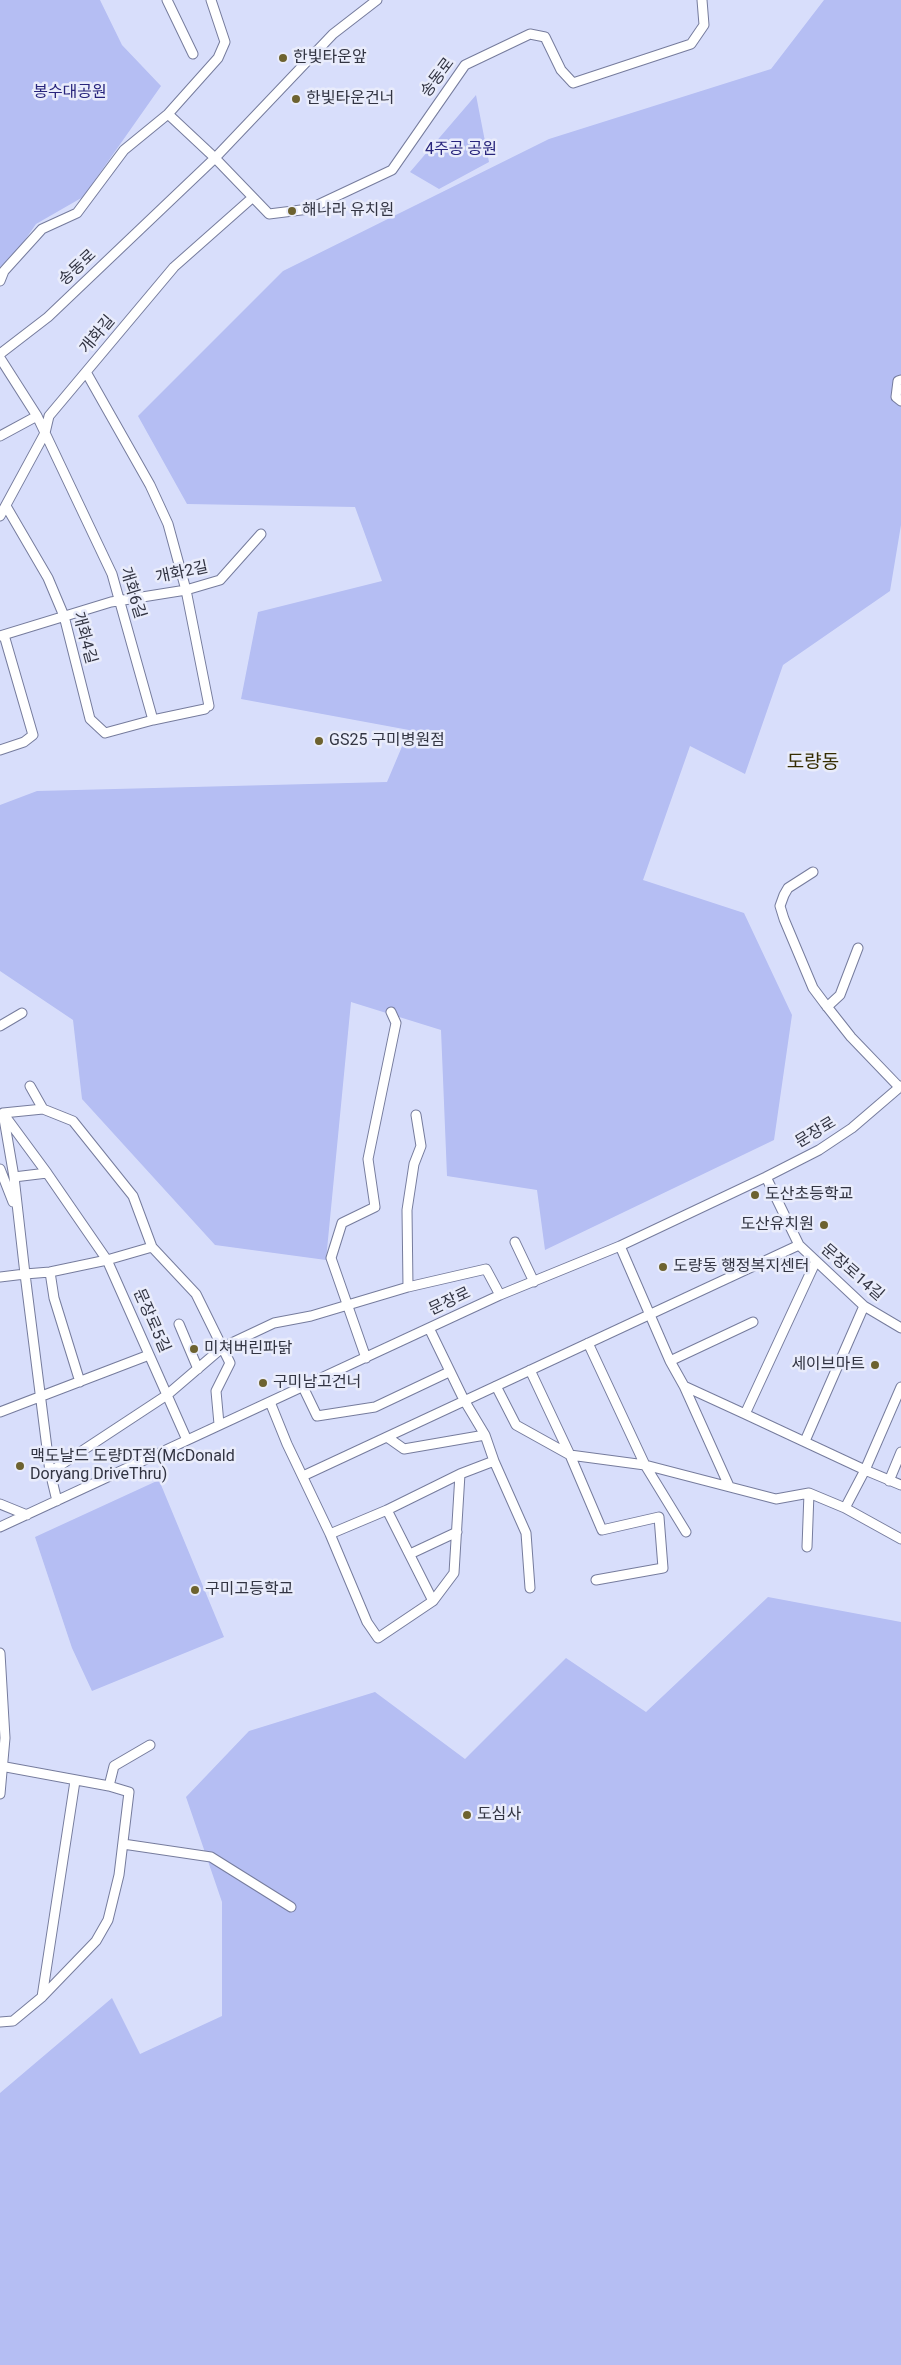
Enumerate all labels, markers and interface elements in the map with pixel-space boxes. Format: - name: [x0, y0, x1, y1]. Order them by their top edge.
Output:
- place label: 한빛타운앞: [293, 48, 367, 68]
- marker: 한빛타운앞: [277, 52, 289, 64]
- street label: 송동로: [417, 55, 459, 101]
- park label: 봉수대공원: [33, 83, 107, 103]
- place label: 한빛타운건너: [306, 89, 394, 109]
- marker: 한빛타운건너: [290, 93, 302, 105]
- park label: 4주공 공원: [425, 140, 497, 160]
- place label: 해나라 유치원: [302, 201, 394, 221]
- marker: 해나라 유치원: [286, 205, 298, 217]
- street label: 송동로: [55, 246, 101, 290]
- street label: 개화길: [76, 312, 120, 358]
- street label: 개화2길: [154, 558, 210, 588]
- street label: 개화6길: [115, 565, 149, 621]
- street label: 개화4길: [68, 610, 100, 666]
- place label: GS25 구미병원점: [329, 731, 445, 751]
- marker: GS25 구미병원점: [313, 735, 325, 747]
- district label: 도량동: [787, 752, 839, 774]
- street label: 문장로: [792, 1113, 840, 1153]
- place label: 도산초등학교: [765, 1185, 853, 1205]
- marker: 도산초등학교: [749, 1189, 761, 1201]
- place label: 도산유치원: [740, 1215, 814, 1235]
- marker: 도산유치원: [818, 1219, 830, 1231]
- street label: 문장로14길: [817, 1241, 887, 1305]
- place label: 도량동 행정복지센터: [673, 1257, 809, 1277]
- marker: 도량동 행정복지센터: [657, 1261, 669, 1273]
- street label: 문장로: [426, 1284, 474, 1320]
- street label: 문장로5길: [128, 1286, 174, 1356]
- place label: 미쳐버린파닭: [204, 1339, 292, 1359]
- marker: 미쳐버린파닭: [188, 1343, 200, 1355]
- place label: 세이브마트: [791, 1355, 865, 1375]
- marker: 세이브마트: [869, 1359, 881, 1371]
- place label: 구미남고건너: [273, 1373, 361, 1393]
- marker: 구미남고건너: [257, 1377, 269, 1389]
- place label: 맥도날드 도량DT점(McDonald Doryang DriveThru): [30, 1447, 235, 1485]
- marker: 맥도날드 도량DT점(McDonald Doryang DriveThru): [14, 1460, 26, 1472]
- place label: 구미고등학교: [205, 1580, 293, 1600]
- marker: 구미고등학교: [189, 1584, 201, 1596]
- place label: 도심사: [477, 1805, 521, 1825]
- marker: 도심사: [461, 1809, 473, 1821]

